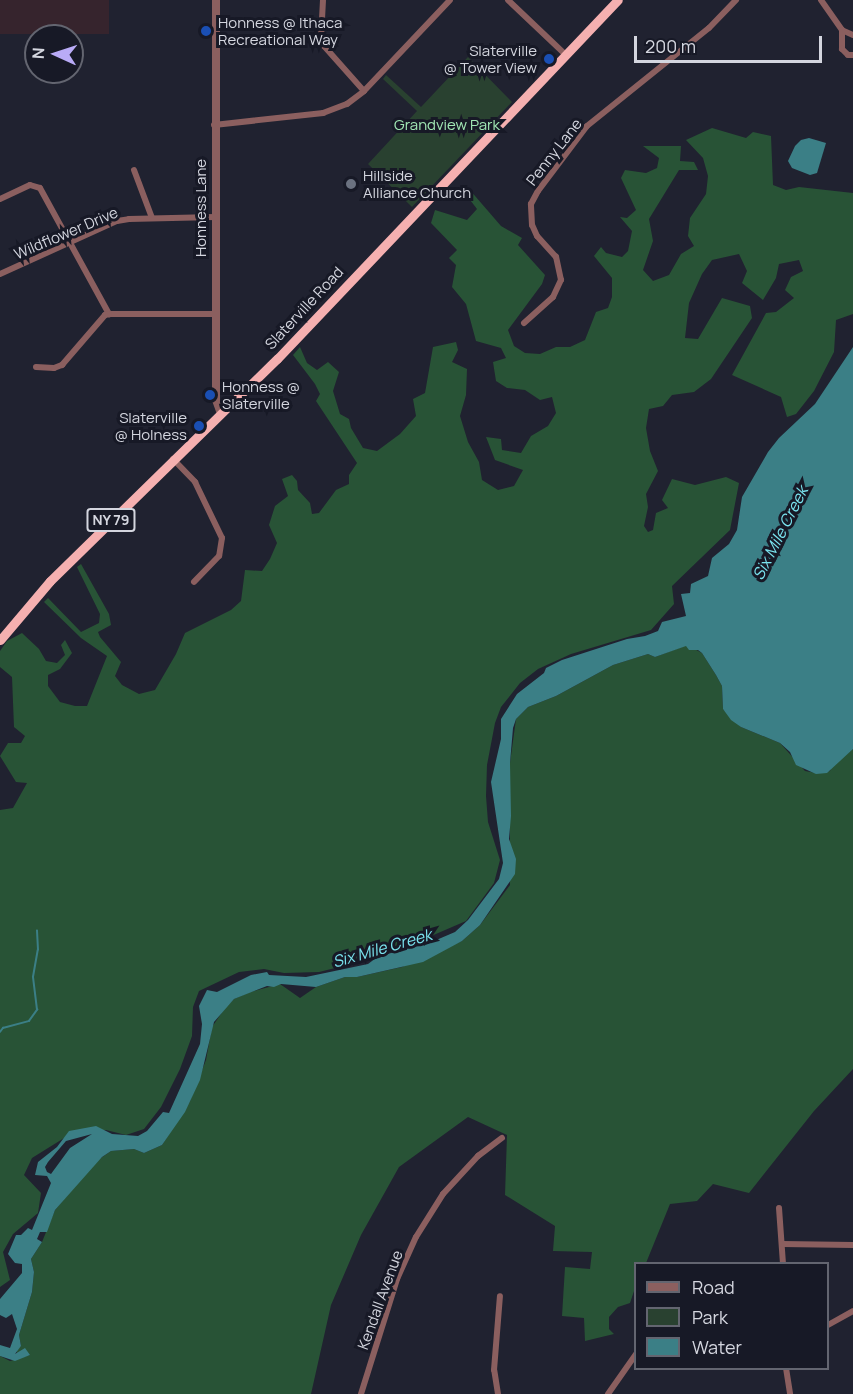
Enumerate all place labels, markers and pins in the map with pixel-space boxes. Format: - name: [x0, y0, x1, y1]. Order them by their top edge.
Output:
- place label: Honness @ Ithaca Recreational Way: [218, 13, 342, 48]
- marker: Honness @ Ithaca Recreational Way: [199, 24, 213, 38]
- place label: Slaterville @ Tower View: [444, 41, 537, 76]
- marker: Slaterville @ Tower View: [542, 52, 556, 66]
- place label: Hillside Alliance Church: [363, 166, 471, 201]
- marker: Hillside Alliance Church: [344, 177, 358, 191]
- place label: Honness @ Slaterville: [222, 377, 300, 412]
- marker: Honness @ Slaterville: [203, 388, 217, 402]
- place label: Slaterville @ Holness: [114, 408, 187, 443]
- marker: Slaterville @ Holness: [192, 419, 206, 433]

